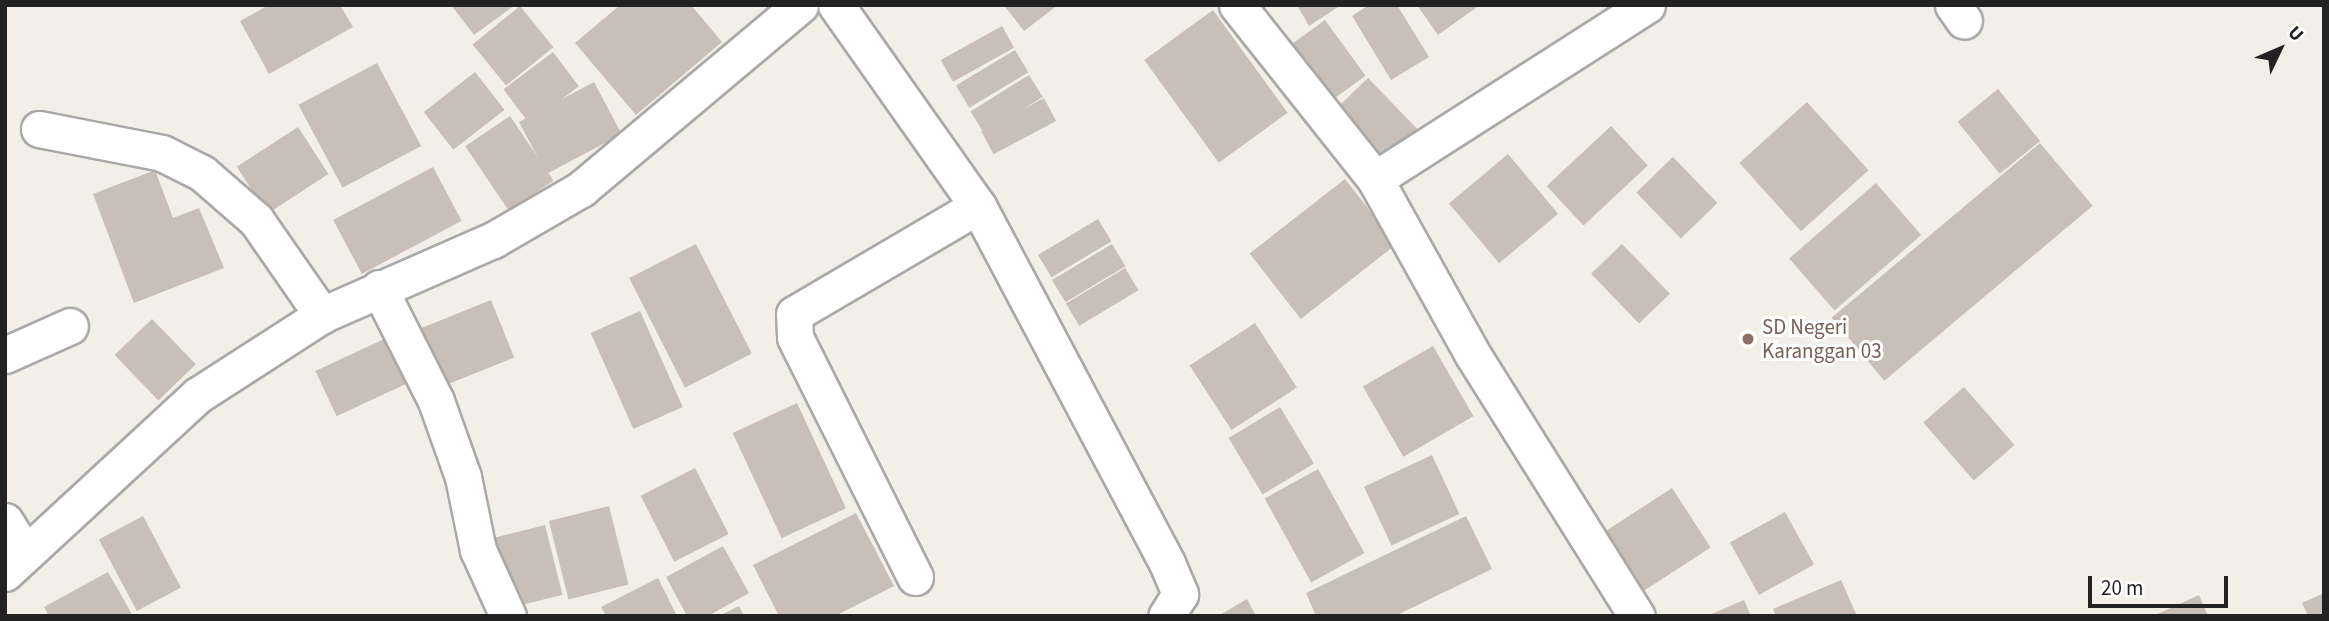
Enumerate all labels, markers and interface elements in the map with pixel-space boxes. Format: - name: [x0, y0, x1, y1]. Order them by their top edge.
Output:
- north arrow: [2245, 14, 2315, 84]
- text: U: [2281, 20, 2310, 48]
- place label: SD Negeri Karanggan 03: [1762, 314, 1882, 364]
- marker: SD Negeri Karanggan 03: [1740, 331, 1756, 347]
- scale bar: [2091, 562, 2231, 606]
- text: 20 m: [2101, 573, 2143, 603]

